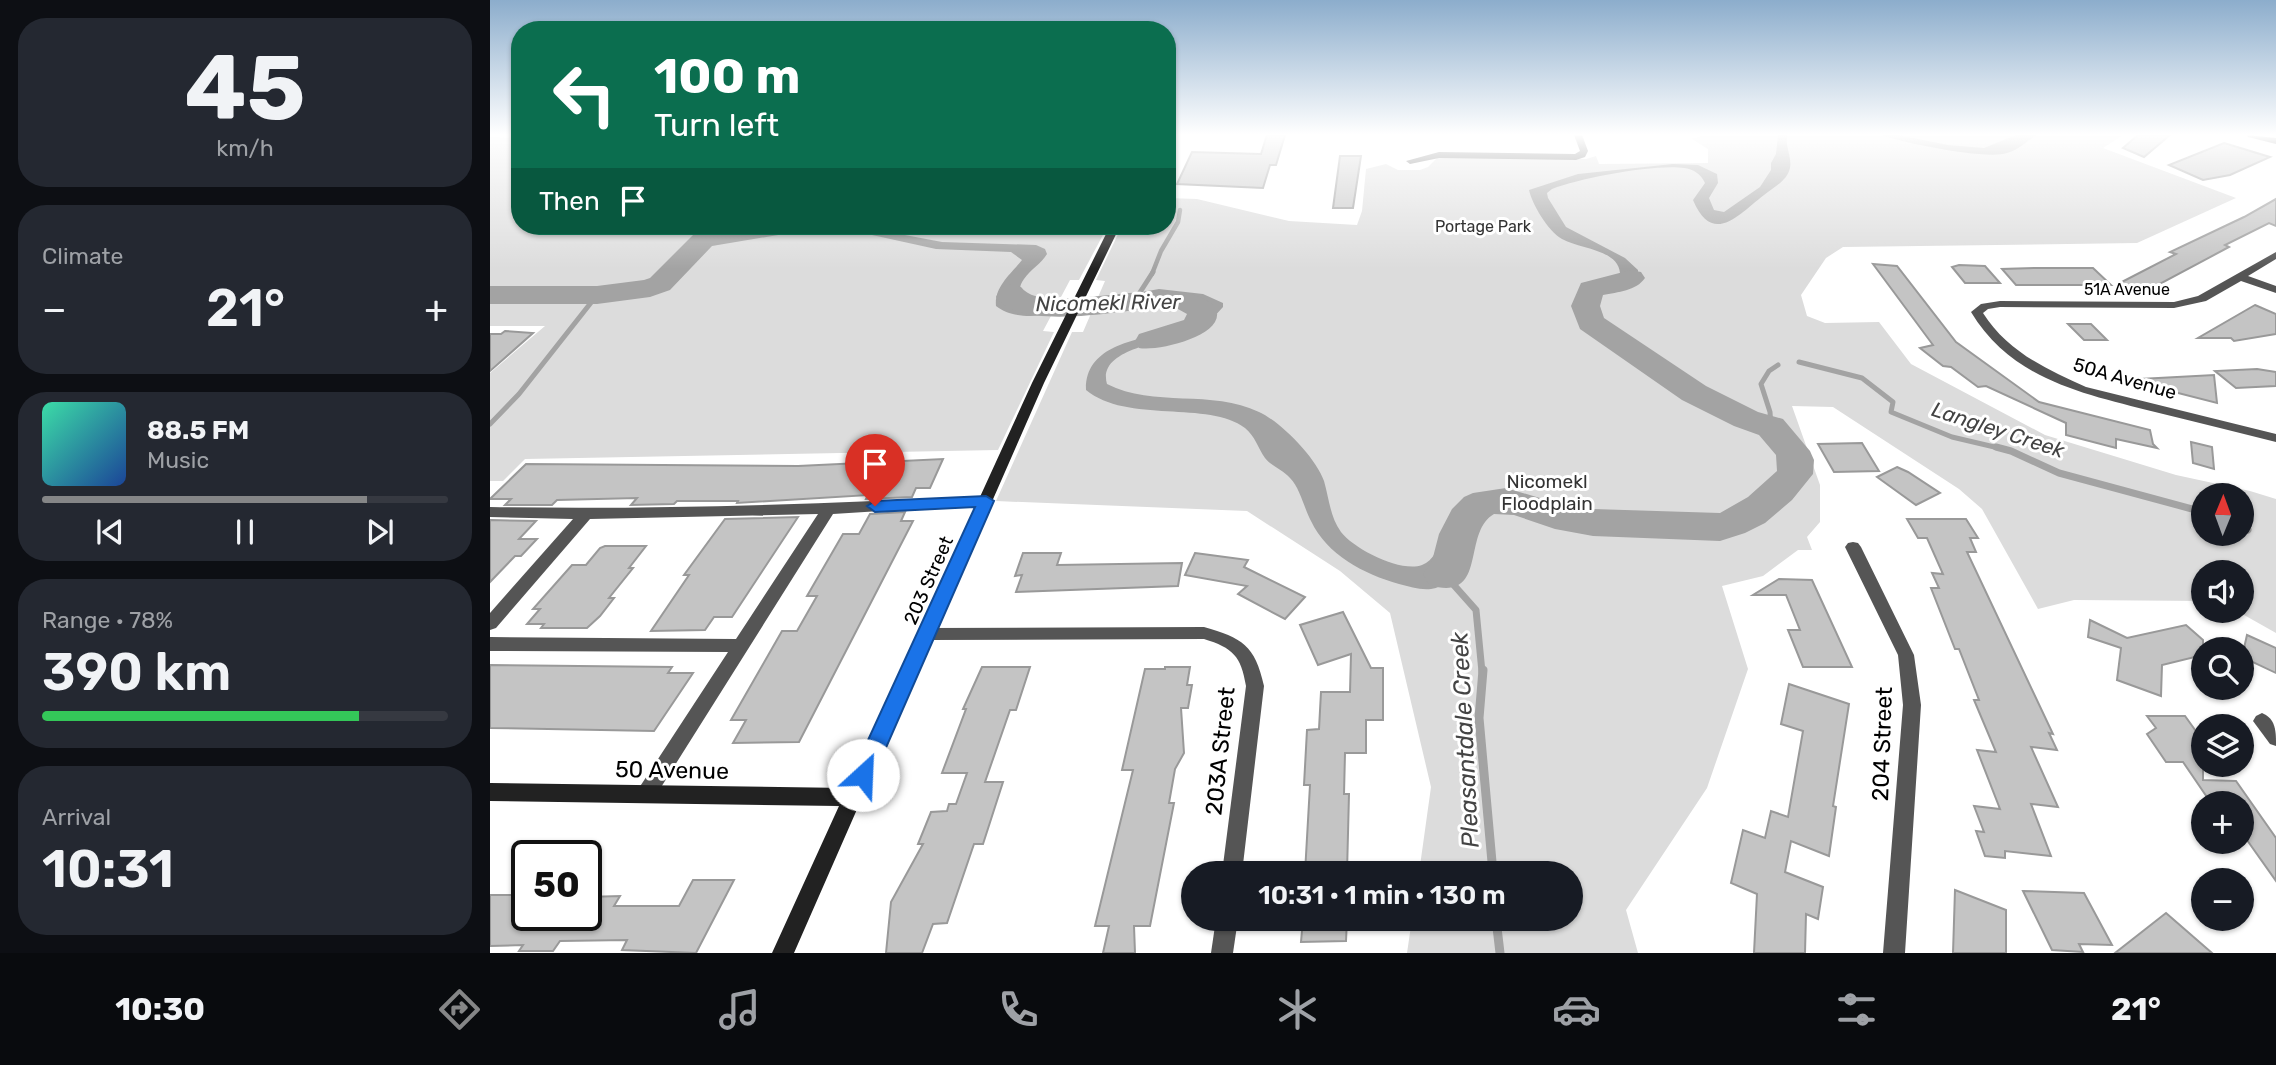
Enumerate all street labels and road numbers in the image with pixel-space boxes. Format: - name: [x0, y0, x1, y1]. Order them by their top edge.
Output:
- street label: 51A Avenue: [2084, 280, 2170, 299]
- street label: 50A Avenue: [2071, 353, 2179, 404]
- street label: 203 Street: [899, 532, 958, 628]
- street label: 203A Street: [1199, 685, 1241, 817]
- street label: 204 Street: [1866, 686, 1898, 802]
- street label: 50 Avenue: [615, 755, 729, 785]

